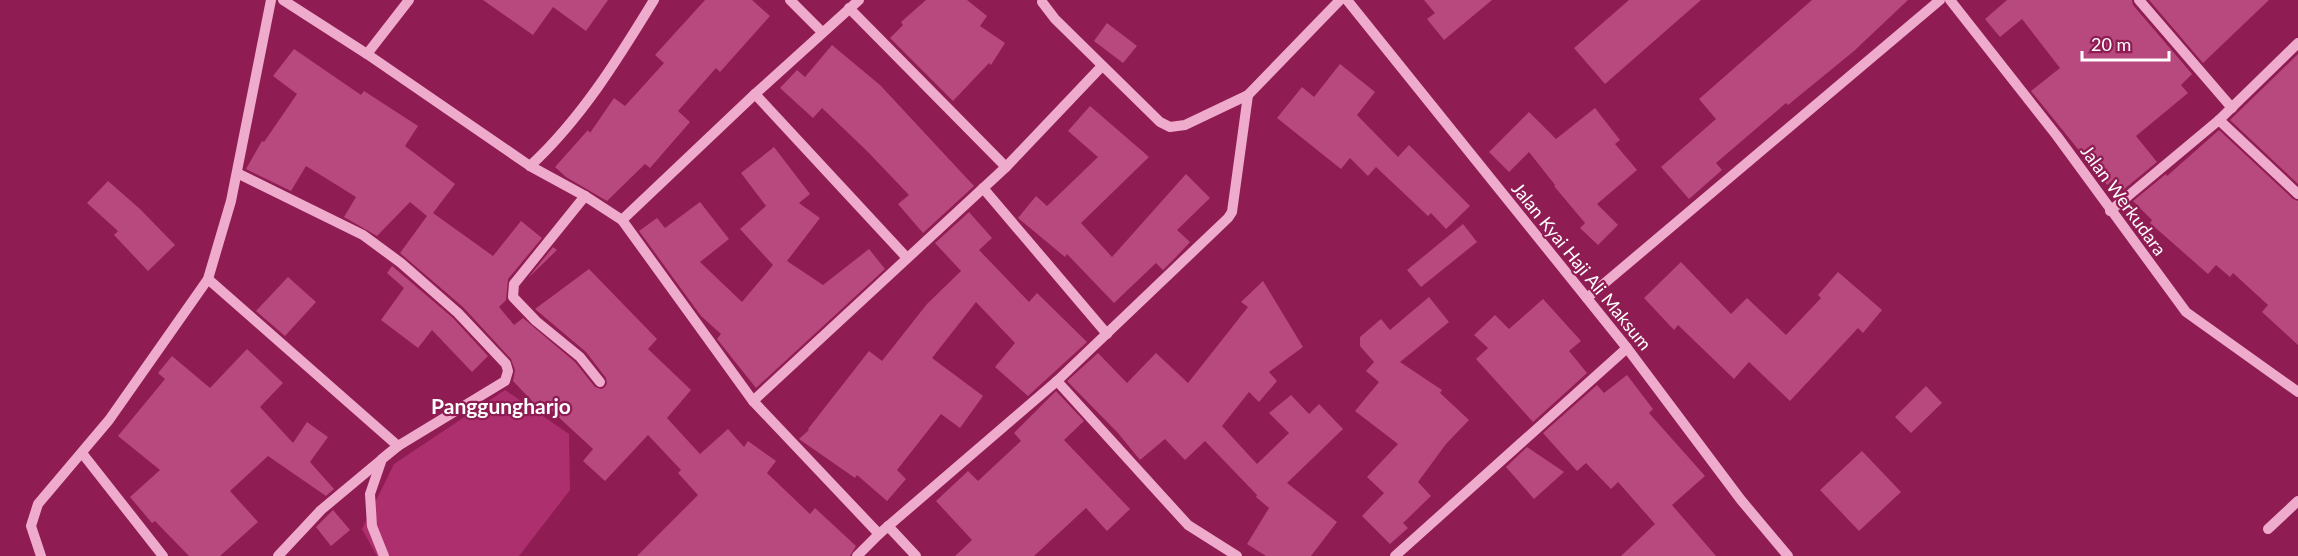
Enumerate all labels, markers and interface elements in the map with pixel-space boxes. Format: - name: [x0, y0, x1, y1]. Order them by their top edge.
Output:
- scale bar: [2082, 24, 2169, 62]
- text: 20 m: [2091, 33, 2131, 55]
- street label: Jalan Werkudara: [2077, 141, 2171, 259]
- street label: Jalan Kyai Haji Ali Maksum: [1508, 178, 1656, 354]
- district label: Panggungharjo: [431, 393, 571, 418]

